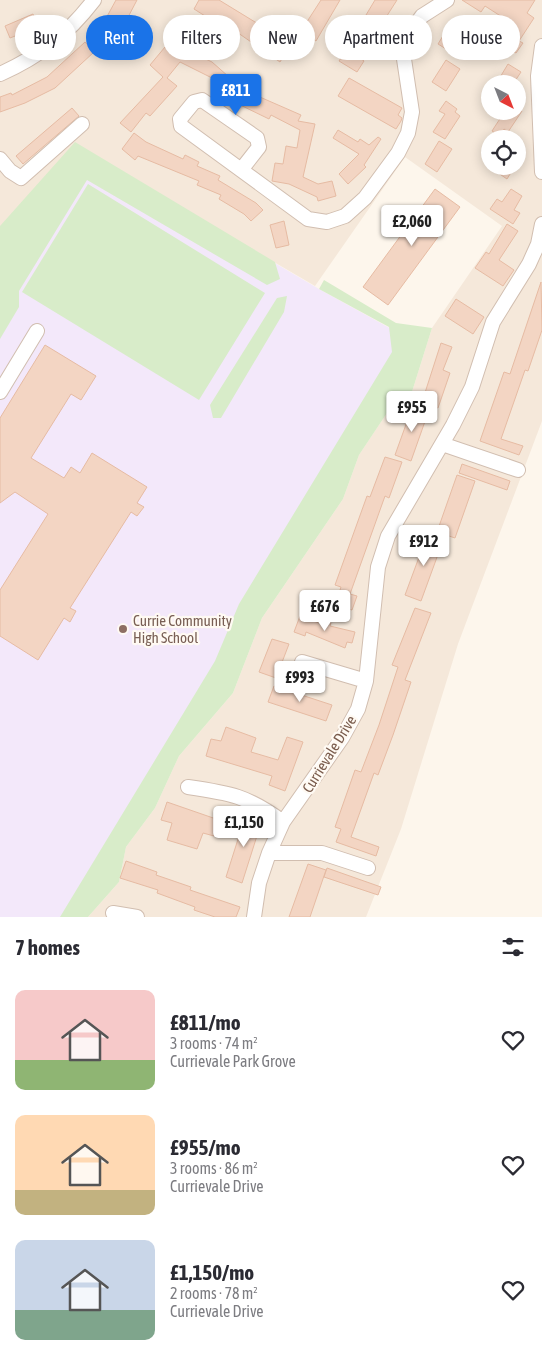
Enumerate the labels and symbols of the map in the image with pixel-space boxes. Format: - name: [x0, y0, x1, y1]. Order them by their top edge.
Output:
- pin: £811: [206, 74, 266, 116]
- north arrow: [481, 75, 526, 120]
- pin: £2,060: [371, 204, 453, 247]
- pin: £955: [382, 390, 442, 433]
- pin: £912: [394, 524, 454, 567]
- pin: £676: [295, 590, 355, 632]
- place label: Currie Community High School: [133, 612, 232, 646]
- marker: Currie Community High School: [117, 623, 129, 635]
- pin: £993: [270, 660, 330, 703]
- street label: Currievale Drive: [299, 712, 360, 796]
- pin: £1,150: [203, 806, 285, 848]

